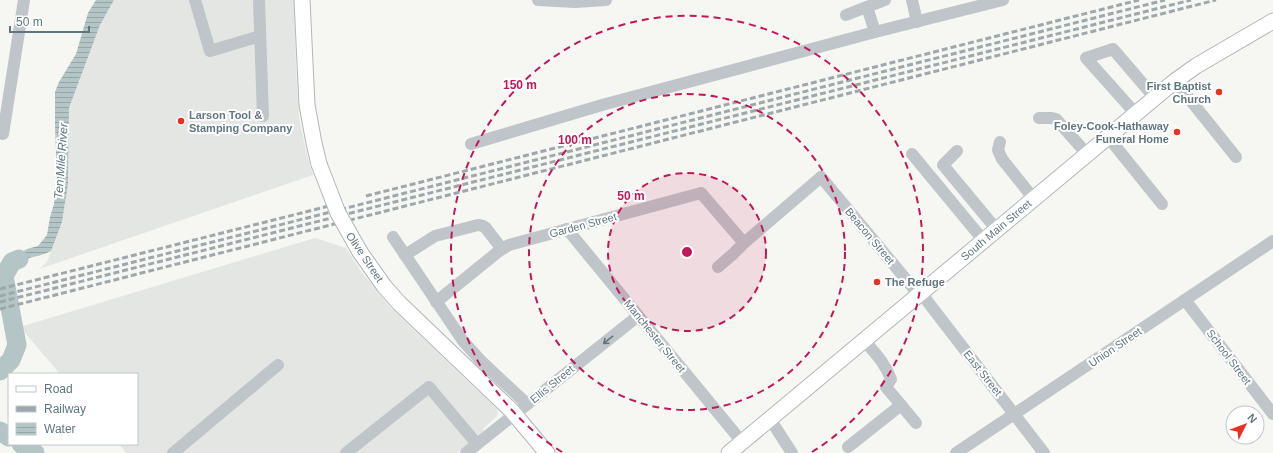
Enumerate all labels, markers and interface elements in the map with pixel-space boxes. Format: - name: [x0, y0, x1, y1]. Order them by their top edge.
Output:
- scale bar: [10, 8, 89, 34]
- text: 50 m: [16, 15, 43, 29]
- text: 150 m: [503, 78, 537, 92]
- place label: First Baptist Church: [1147, 80, 1211, 105]
- marker: First Baptist Church: [1214, 87, 1224, 97]
- place label: Larson Tool & Stamping Company: [189, 109, 293, 134]
- marker: Larson Tool & Stamping Company: [176, 116, 186, 126]
- place label: Foley-Cook-Hathaway Funeral Home: [1054, 120, 1170, 145]
- water label: Ten Mile River: [51, 121, 71, 200]
- marker: Foley-Cook-Hathaway Funeral Home: [1172, 127, 1182, 137]
- text: 100 m: [558, 133, 592, 147]
- text: 50 m: [617, 189, 645, 203]
- street label: South Main Street: [958, 197, 1034, 263]
- street label: Beacon Street: [843, 205, 897, 267]
- street label: Garden Street: [548, 210, 618, 240]
- street label: Olive Street: [344, 230, 386, 284]
- centre of rings: [680, 245, 694, 259]
- place label: The Refuge: [885, 276, 945, 288]
- marker: The Refuge: [872, 277, 882, 287]
- street label: Manchester Street: [622, 297, 688, 375]
- street label: Union Street: [1086, 325, 1144, 369]
- street label: School Street: [1204, 327, 1254, 387]
- one-way arrow: [602, 336, 613, 344]
- street label: East Street: [962, 348, 1004, 398]
- street label: Ellis Street: [528, 363, 576, 405]
- legend: [8, 373, 138, 445]
- text: Road: [44, 382, 73, 396]
- text: Railway: [44, 402, 86, 416]
- north arrow: [1225, 405, 1265, 445]
- text: N: [1245, 411, 1260, 425]
- text: Water: [44, 422, 76, 436]

